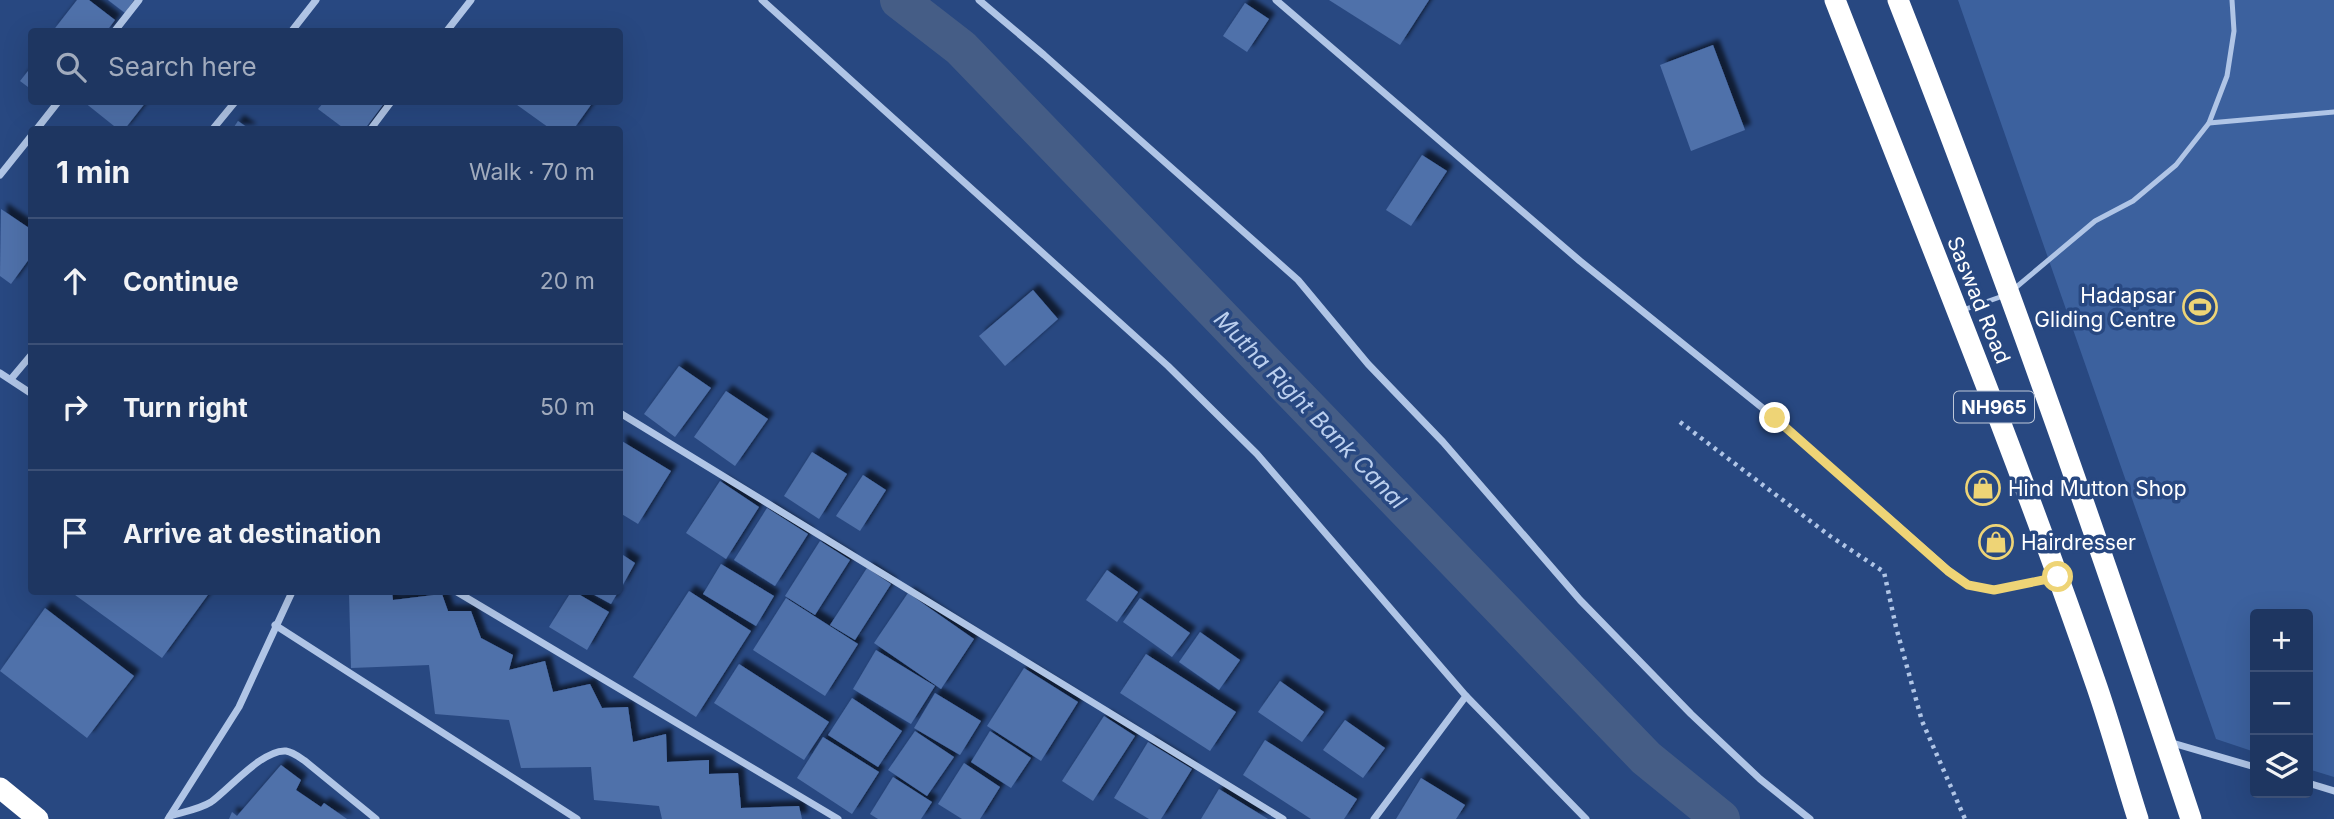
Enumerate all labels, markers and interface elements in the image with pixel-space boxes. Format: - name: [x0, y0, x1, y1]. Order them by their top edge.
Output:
- search box: [28, 28, 623, 105]
- icon: search: [52, 48, 90, 86]
- text: Search here: [108, 51, 257, 82]
- text: 1 min: [56, 154, 130, 190]
- text: Walk · 70 m: [469, 158, 595, 186]
- street label: Saswad Road: [1942, 233, 2016, 367]
- icon: ahead: [56, 262, 94, 300]
- text: Continue: [123, 266, 239, 297]
- text: 20 m: [540, 267, 595, 295]
- place label: Hadapsar Gliding Centre: [2034, 283, 2176, 332]
- sports icon: Hadapsar Gliding Centre: [2181, 288, 2219, 326]
- water label: Mutha Right Bank Canal: [1208, 305, 1412, 515]
- icon: right: [56, 388, 94, 426]
- text: Turn right: [123, 392, 248, 423]
- road number: NH965: [1954, 392, 2034, 422]
- text: 50 m: [540, 393, 595, 421]
- route end: [1759, 402, 1790, 433]
- shop icon: Hind Mutton Shop: [1964, 469, 2002, 507]
- place label: Hind Mutton Shop: [2008, 476, 2187, 501]
- icon: arrive: [56, 514, 94, 552]
- text: Arrive at destination: [123, 518, 382, 549]
- shop icon: Hairdresser: [1977, 523, 2015, 561]
- place label: Hairdresser: [2021, 530, 2136, 555]
- route start: [2042, 561, 2073, 592]
- map controls: [2250, 609, 2313, 798]
- button: +: [2250, 609, 2313, 672]
- button: −: [2250, 672, 2313, 735]
- button: layers: [2250, 735, 2313, 798]

